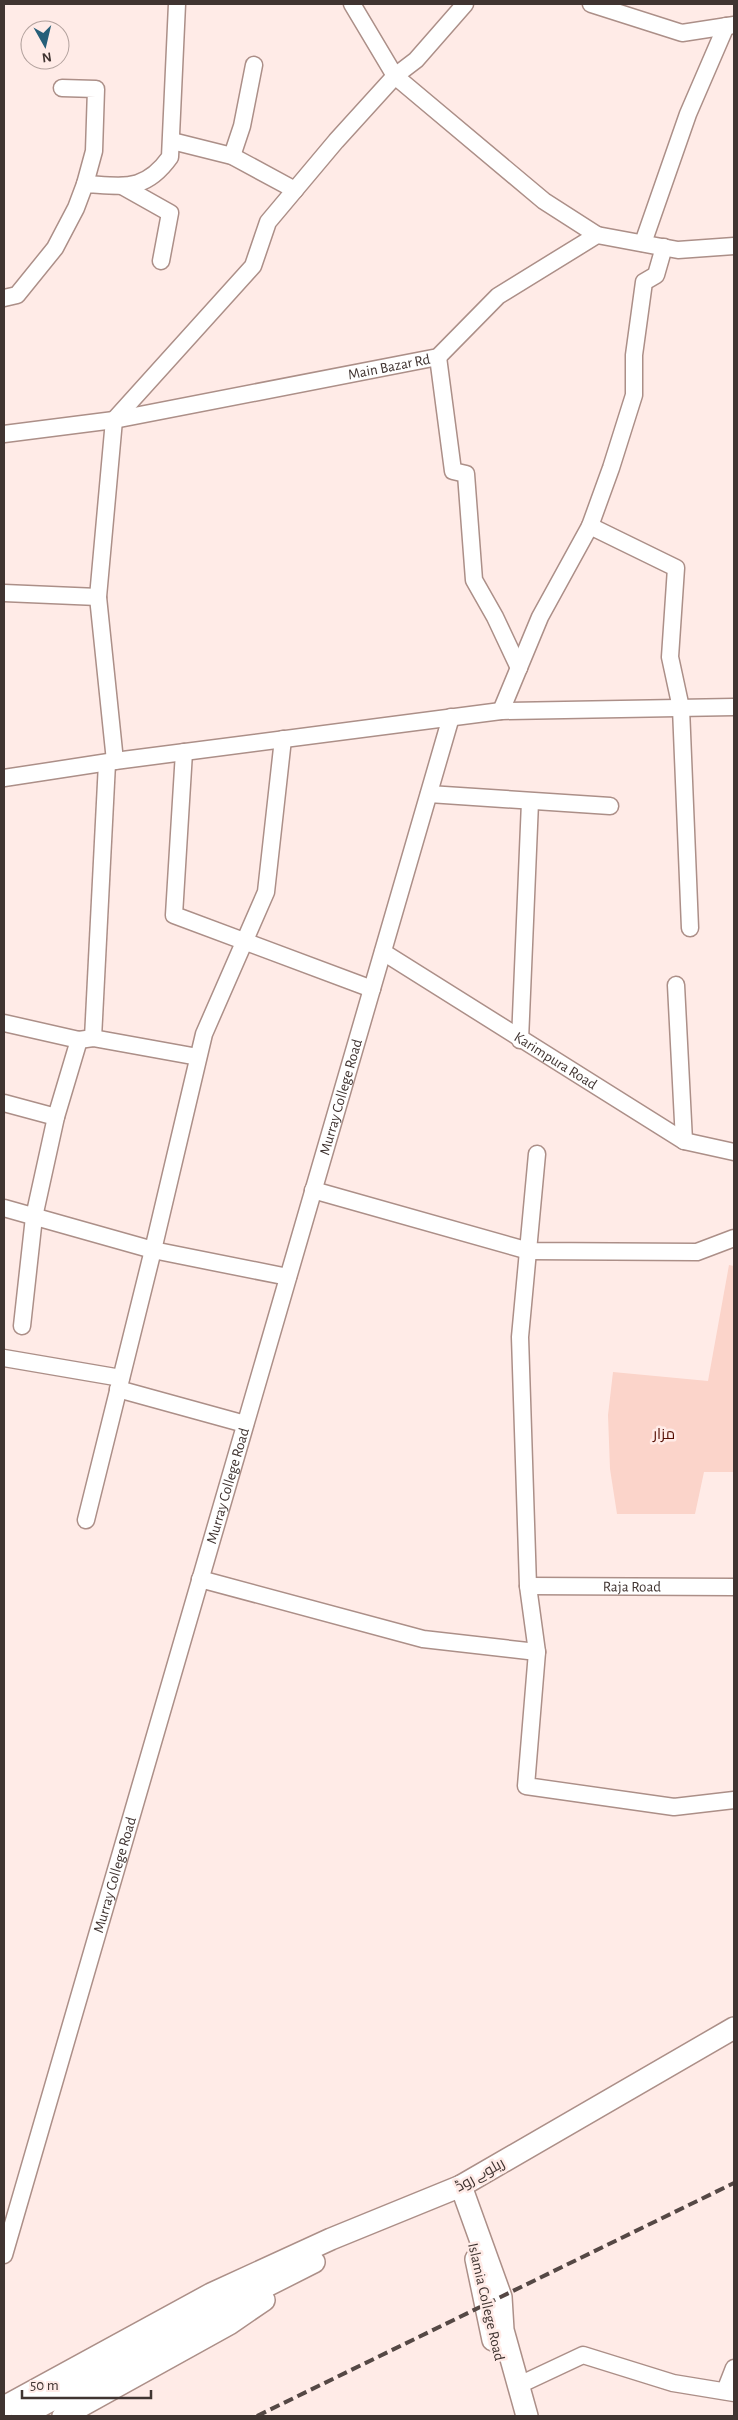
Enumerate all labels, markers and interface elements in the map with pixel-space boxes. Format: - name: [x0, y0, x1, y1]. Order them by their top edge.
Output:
- north arrow: [20, 20, 70, 70]
- text: N: [41, 49, 52, 64]
- street label: Main Bazar Rd: [347, 351, 432, 382]
- street label: Karimpura Road: [512, 1029, 600, 1092]
- street label: Murray College Road: [317, 1037, 365, 1157]
- street label: Murray College Road: [204, 1426, 252, 1546]
- park label: مزار: [652, 1427, 675, 1443]
- street label: Raja Road: [603, 1579, 661, 1594]
- street label: Murray College Road: [91, 1815, 139, 1934]
- street label: ریلوے روڈ: [453, 2155, 508, 2196]
- street label: Islamia College Road: [465, 2242, 507, 2363]
- scale bar: [22, 2368, 151, 2400]
- text: 50 m: [30, 2378, 59, 2393]

